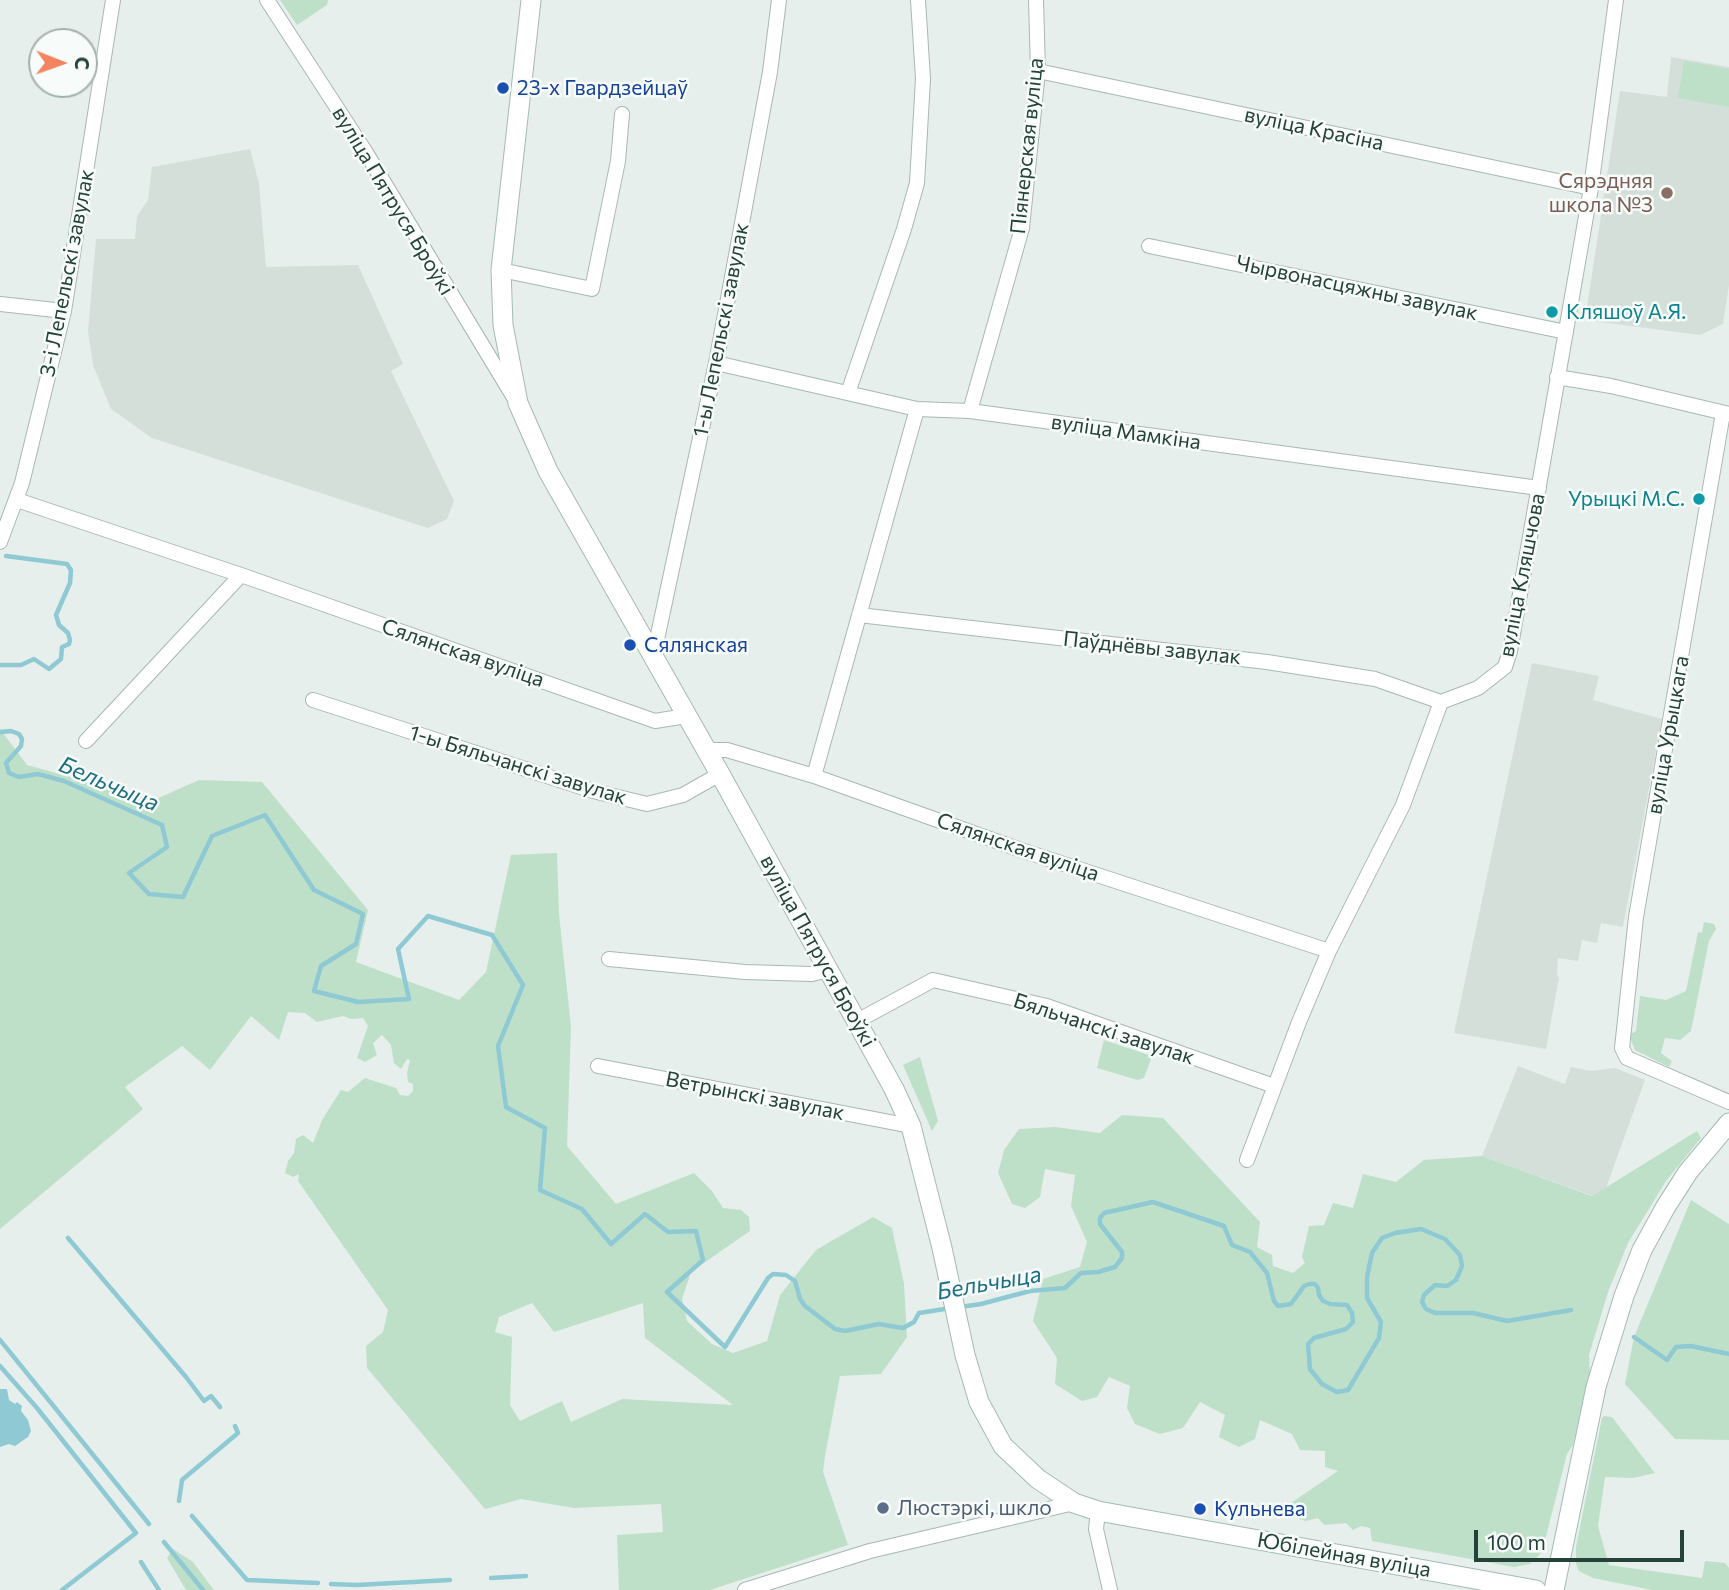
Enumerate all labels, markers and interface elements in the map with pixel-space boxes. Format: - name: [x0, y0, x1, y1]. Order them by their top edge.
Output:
- north arrow: [28, 28, 98, 98]
- text: С: [71, 57, 94, 70]
- street label: Піянерская вуліца: [1005, 57, 1049, 235]
- place label: 23-х Гвардзейцаў: [517, 75, 688, 101]
- marker: 23-х Гвардзейцаў: [495, 80, 511, 96]
- street label: вуліца Пятруся Броўкі: [327, 102, 459, 300]
- street label: вуліца Красіна: [1242, 102, 1386, 156]
- street label: 3-і Лепельскі завулак: [35, 167, 99, 379]
- place label: Сярэдняя школа №3: [1549, 168, 1653, 218]
- marker: Сярэдняя школа №3: [1659, 185, 1675, 201]
- street label: 1-ы Лепельскі завулак: [688, 221, 754, 439]
- street label: Чырвонасцяжны завулак: [1234, 250, 1480, 326]
- place label: Кляшоў А.Я.: [1566, 299, 1686, 325]
- marker: Кляшоў А.Я.: [1544, 304, 1560, 320]
- street label: вуліца Мамкіна: [1049, 409, 1203, 455]
- place label: Урыцкі М.С.: [1568, 486, 1685, 512]
- street label: вуліца Кляшчова: [1494, 491, 1550, 659]
- marker: Урыцкі М.С.: [1691, 491, 1707, 507]
- street label: Сялянская вуліца: [379, 613, 547, 693]
- street label: Паўднёвы завулак: [1062, 626, 1242, 670]
- place label: Сялянская: [644, 632, 748, 658]
- marker: Сялянская: [622, 637, 638, 653]
- street label: вуліца Урыцкага: [1642, 654, 1694, 816]
- street label: 1-ы Бяльчанскі завулак: [406, 720, 630, 810]
- water label: Бельчыца: [55, 751, 163, 817]
- street label: Сялянская вуліца: [934, 807, 1102, 887]
- street label: вуліца Пятруся Броўкі: [755, 851, 881, 1051]
- street label: Бяльчанскі завулак: [1010, 988, 1198, 1070]
- street label: Ветрынскі завулак: [663, 1066, 847, 1126]
- water label: Бельчыца: [934, 1260, 1044, 1306]
- place label: Люстэркі, шкло: [897, 1495, 1052, 1521]
- place label: Кульнева: [1214, 1496, 1306, 1522]
- marker: Люстэркі, шкло: [875, 1500, 891, 1516]
- marker: Кульнева: [1192, 1501, 1208, 1517]
- scale bar: [1477, 1516, 1687, 1560]
- street label: Юбілейная вуліца: [1255, 1527, 1433, 1583]
- text: 100 m: [1487, 1529, 1546, 1554]

